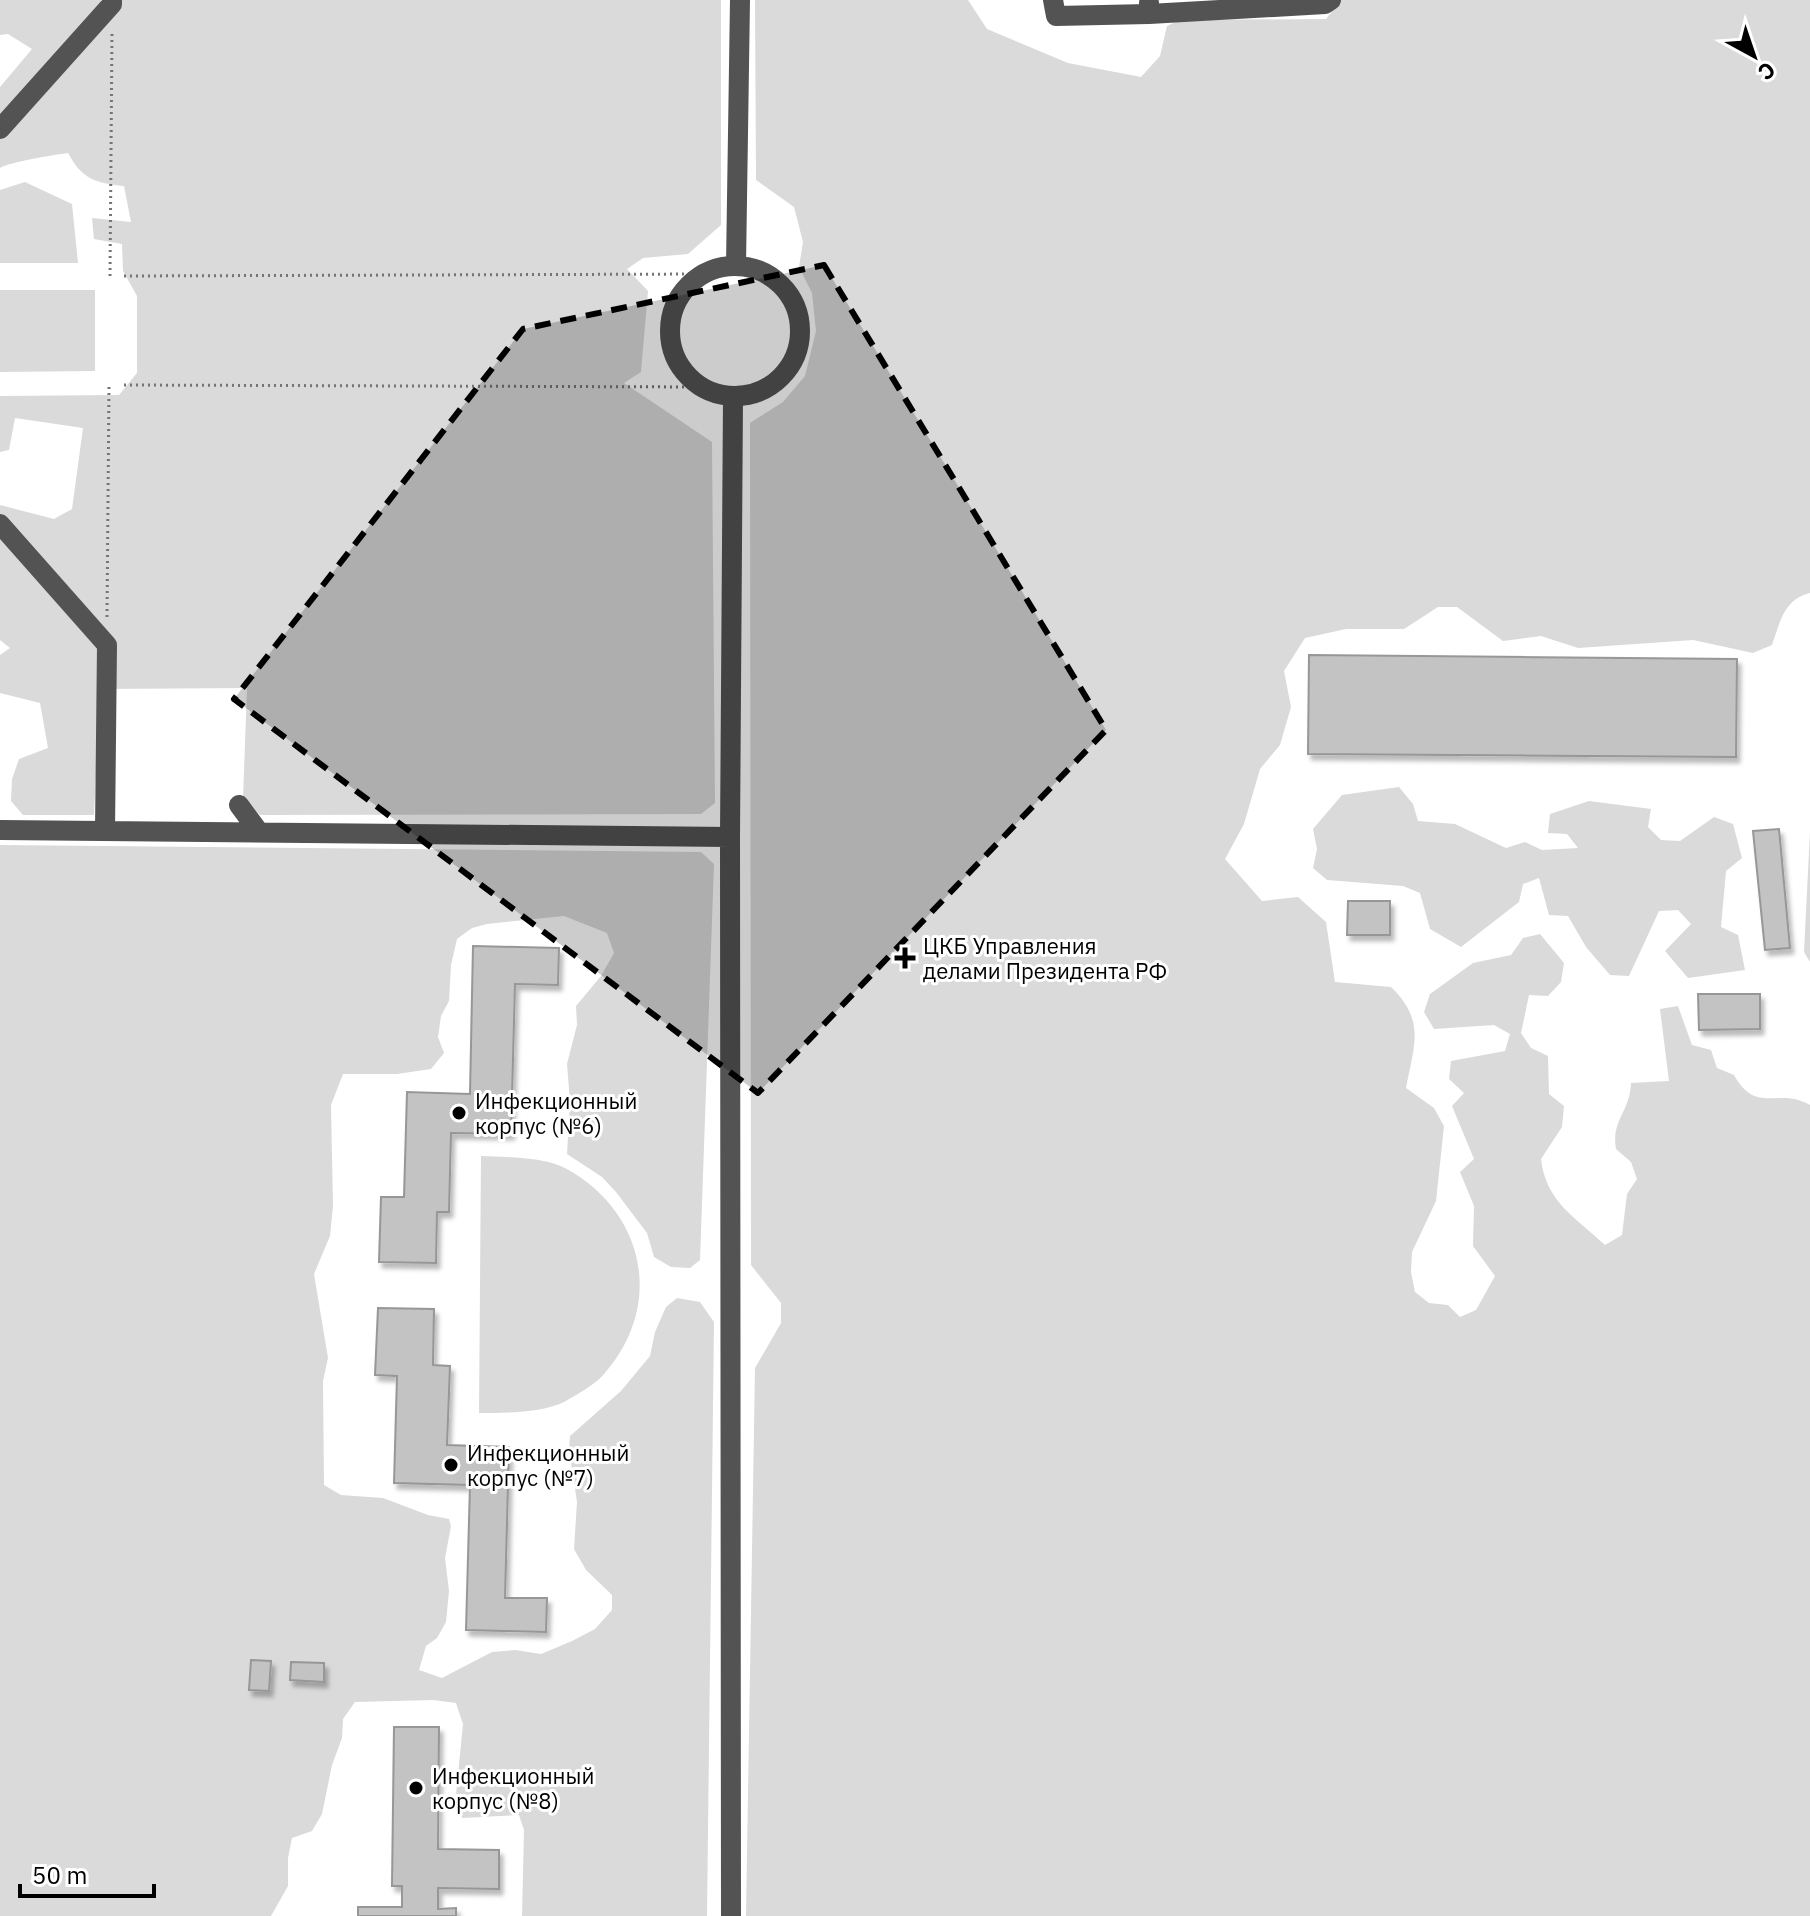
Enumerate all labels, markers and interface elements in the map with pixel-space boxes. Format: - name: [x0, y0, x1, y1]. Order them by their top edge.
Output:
- north arrow: [1714, 16, 1794, 96]
- text: С: [1752, 56, 1782, 87]
- place label: ЦКБ Управления делами Президента РФ: [923, 931, 1167, 985]
- marker: ЦКБ Управления делами Президента РФ: [894, 947, 916, 969]
- place label: Инфекционный корпус (№6): [475, 1086, 637, 1140]
- marker: Инфекционный корпус (№6): [450, 1104, 468, 1122]
- place label: Инфекционный корпус (№7): [467, 1438, 629, 1492]
- marker: Инфекционный корпус (№7): [442, 1456, 460, 1474]
- place label: Инфекционный корпус (№8): [432, 1761, 594, 1815]
- marker: Инфекционный корпус (№8): [407, 1779, 425, 1797]
- scale bar: [20, 1848, 154, 1898]
- text: 50 m: [32, 1859, 87, 1891]

